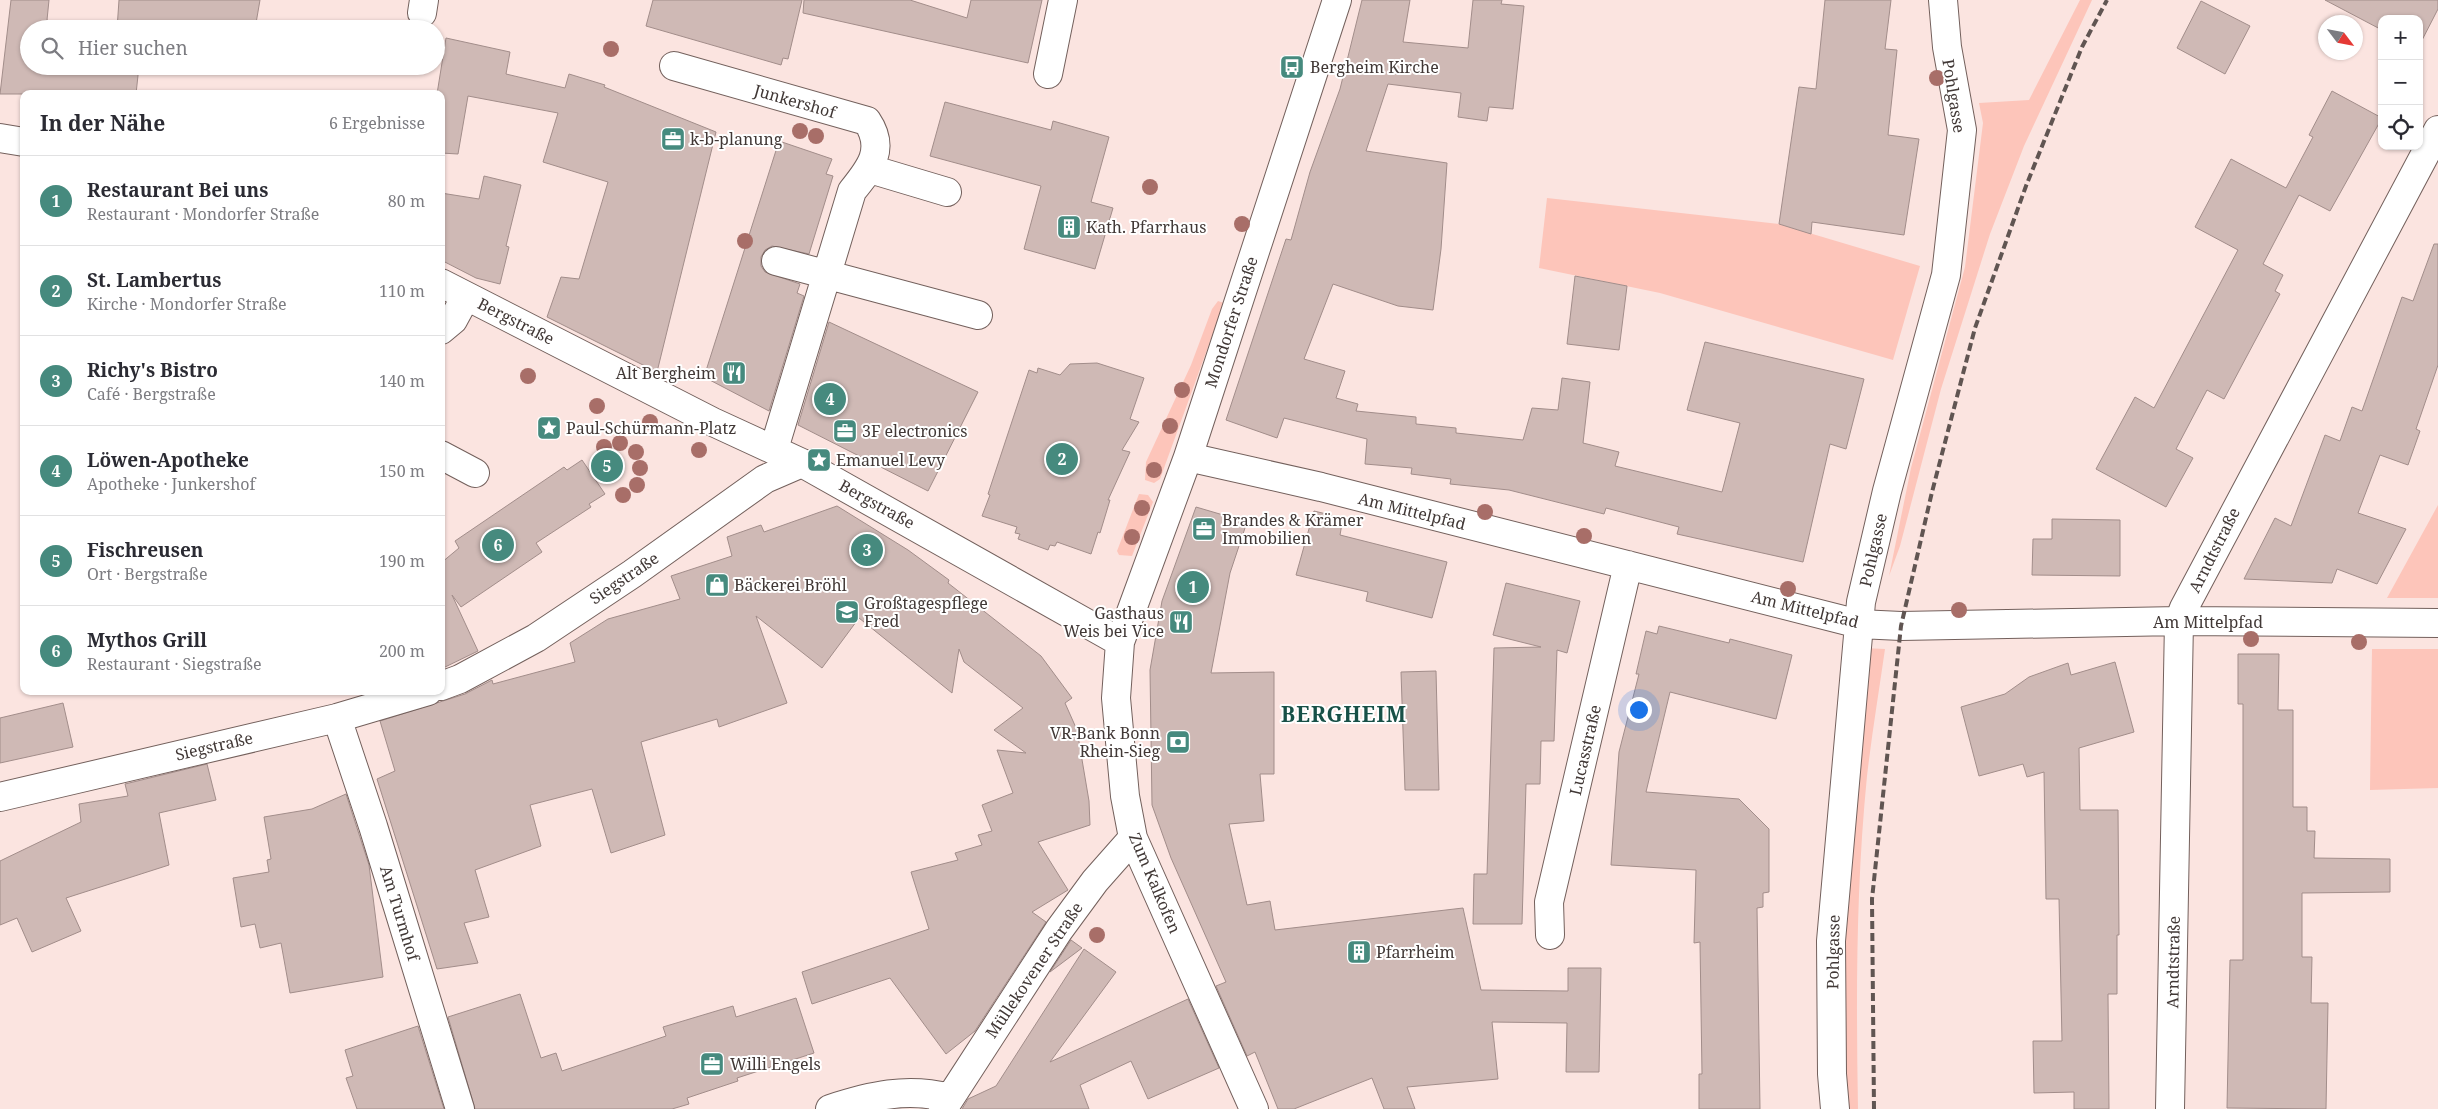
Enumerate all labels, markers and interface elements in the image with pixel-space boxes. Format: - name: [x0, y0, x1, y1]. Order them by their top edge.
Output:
- north arrow: [2318, 15, 2363, 60]
- map controls: [2378, 15, 2423, 150]
- button: +: [2378, 15, 2423, 60]
- search box: [20, 20, 445, 75]
- icon: search: [38, 34, 66, 62]
- text: Hier suchen: [78, 35, 188, 61]
- bus stop icon: Bergheim Kirche: [1279, 54, 1305, 80]
- place label: Bergheim Kirche: [1310, 56, 1439, 78]
- street label: Pohlgasse: [1937, 57, 1971, 135]
- button: −: [2378, 60, 2423, 105]
- street label: Junkershof: [751, 79, 840, 124]
- button: locate: [2378, 105, 2423, 150]
- text: In der Nähe: [40, 109, 165, 137]
- text: 6 Ergebnisse: [329, 112, 425, 134]
- office icon: k-b-planung: [660, 126, 686, 152]
- place label: k-b-planung: [690, 128, 783, 150]
- text: Restaurant Bei uns: [87, 177, 268, 203]
- text: 1: [51, 190, 61, 212]
- text: 80 m: [388, 190, 425, 212]
- text: Restaurant · Mondorfer Straße: [87, 203, 319, 225]
- building icon: Kath. Pfarrhaus: [1056, 214, 1082, 240]
- place label: Kath. Pfarrhaus: [1086, 216, 1206, 238]
- street label: Mondorfer Straße: [1199, 254, 1263, 390]
- text: St. Lambertus: [87, 267, 221, 293]
- text: 2: [51, 280, 61, 302]
- text: 110 m: [379, 280, 425, 302]
- street label: Bergstraße: [474, 292, 558, 350]
- text: Kirche · Mondorfer Straße: [87, 293, 287, 315]
- text: Richy's Bistro: [87, 357, 218, 383]
- restaurant icon: Alt Bergheim: [721, 360, 747, 386]
- place label: Alt Bergheim: [616, 362, 716, 384]
- text: 3: [51, 370, 61, 392]
- text: 140 m: [379, 370, 425, 392]
- pin: 4: [814, 380, 846, 418]
- text: Café · Bergstraße: [87, 383, 216, 405]
- place icon: Paul-Schürmann-Platz: [536, 415, 562, 441]
- place label: Paul-Schürmann-Platz: [566, 417, 736, 439]
- office icon: 3F electronics: [832, 418, 858, 444]
- place label: 3F electronics: [862, 420, 967, 442]
- pin: 2: [1046, 440, 1078, 478]
- text: Löwen-Apotheke: [87, 447, 249, 473]
- pin: 5: [591, 447, 623, 485]
- place icon: Emanuel Levy: [806, 447, 832, 473]
- place label: Emanuel Levy: [836, 449, 946, 471]
- text: 4: [51, 460, 61, 482]
- text: 150 m: [379, 460, 425, 482]
- text: Apotheke · Junkershof: [87, 473, 255, 495]
- street label: Bergstraße: [835, 474, 919, 534]
- street label: Am Mittelpfad: [1356, 487, 1468, 535]
- street label: Arndtstraße: [2183, 504, 2245, 596]
- place label: Brandes & Krämer Immobilien: [1222, 509, 1364, 549]
- street label: Pohlgasse: [1854, 511, 1892, 589]
- office icon: Brandes & Krämer Immobilien: [1191, 516, 1217, 542]
- pin: 6: [482, 526, 514, 564]
- pin: 3: [851, 531, 883, 569]
- text: Fischreusen: [87, 537, 203, 563]
- street label: Siegstraße: [585, 547, 663, 609]
- text: 5: [51, 550, 61, 572]
- text: 190 m: [379, 550, 425, 572]
- text: Ort · Bergstraße: [87, 563, 208, 585]
- pin: 1: [1177, 568, 1209, 606]
- shop icon: Bäckerei Bröhl: [704, 572, 730, 598]
- place label: Bäckerei Bröhl: [734, 574, 847, 596]
- street label: Am Mittelpfad: [1749, 585, 1861, 633]
- place label: Großtagespflege Fred: [864, 592, 988, 632]
- school or university icon: Großtagespflege Fred: [834, 599, 860, 625]
- place label: Gasthaus Weis bei Vice: [1063, 602, 1164, 642]
- restaurant icon: Gasthaus Weis bei Vice: [1168, 609, 1194, 635]
- street label: Am Mittelpfad: [2153, 611, 2263, 633]
- text: Mythos Grill: [87, 627, 207, 653]
- text: 6: [51, 640, 61, 662]
- text: 200 m: [379, 640, 425, 662]
- text: Restaurant · Siegstraße: [87, 653, 262, 675]
- your location: [1626, 697, 1652, 723]
- district label: BERGHEIM: [1281, 700, 1407, 728]
- street label: Lucasstraße: [1564, 703, 1606, 797]
- place label: VR-Bank Bonn Rhein-Sieg: [1050, 722, 1160, 762]
- street label: Siegstraße: [173, 726, 255, 766]
- bank icon: VR-Bank Bonn Rhein-Sieg: [1165, 729, 1191, 755]
- street label: Zum Kalkofen: [1124, 829, 1186, 937]
- street label: Am Turmhof: [375, 863, 426, 965]
- street label: Müllekovener Straße: [980, 898, 1088, 1042]
- street label: Pohlgasse: [1821, 915, 1845, 989]
- street label: Arndtstraße: [2161, 916, 2185, 1008]
- building icon: Pfarrheim: [1346, 939, 1372, 965]
- place label: Pfarrheim: [1376, 941, 1455, 963]
- office icon: Willi Engels: [699, 1051, 725, 1077]
- place label: Willi Engels: [730, 1053, 821, 1075]

